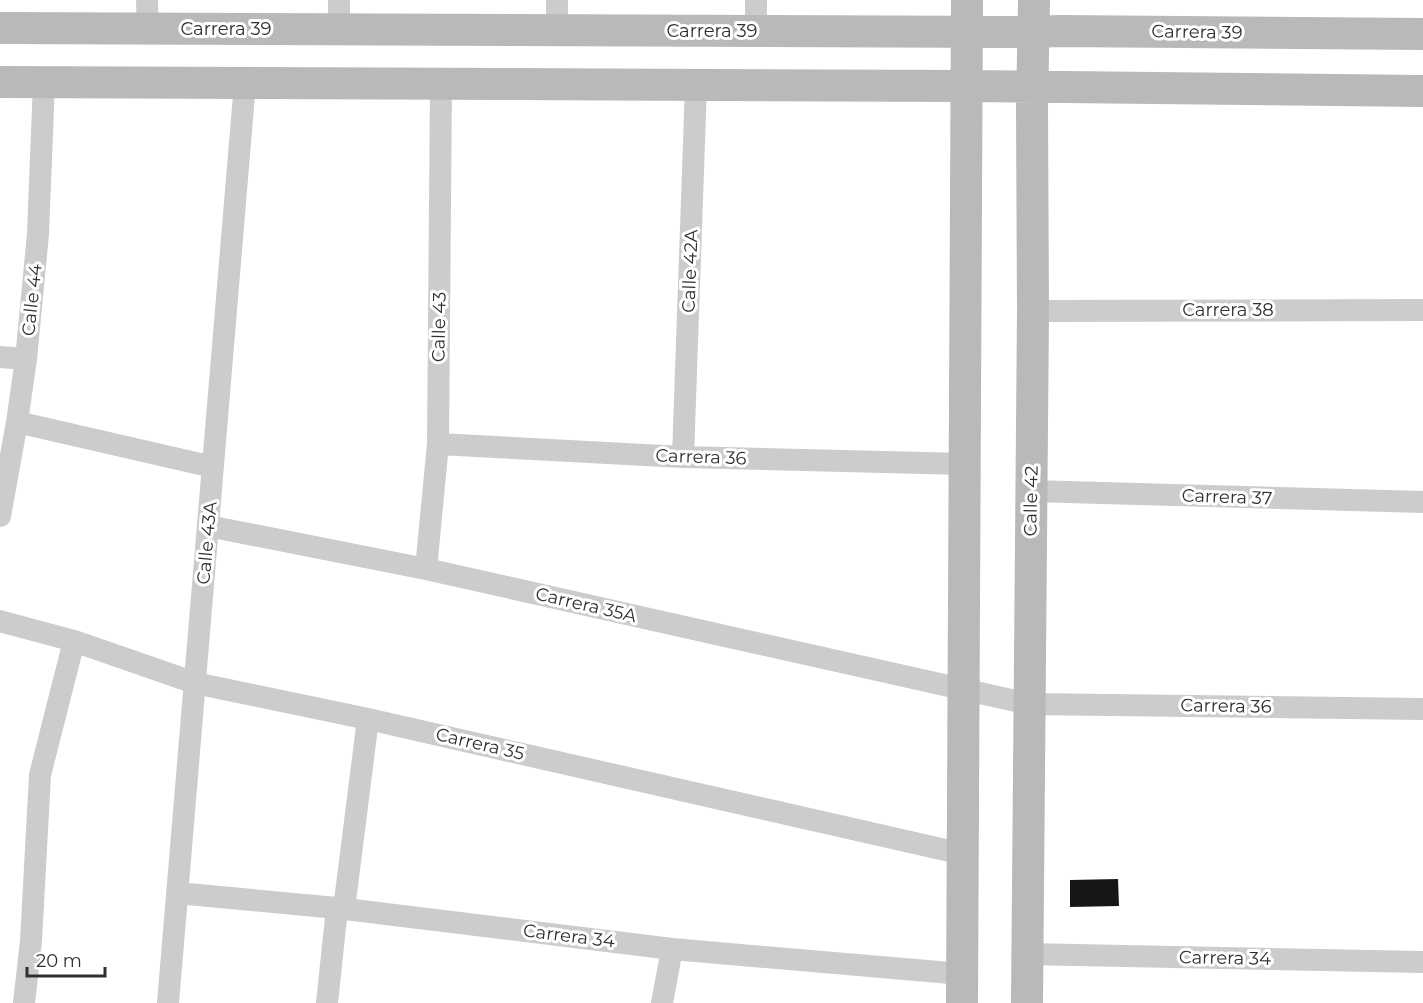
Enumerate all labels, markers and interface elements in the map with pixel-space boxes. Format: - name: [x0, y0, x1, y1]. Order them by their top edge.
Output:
- street label: Carrera 39: [180, 18, 272, 40]
- street label: Carrera 39: [666, 20, 758, 42]
- street label: Carrera 39: [1151, 20, 1243, 44]
- street label: Calle 42A: [678, 229, 702, 313]
- street label: Calle 44: [17, 263, 47, 337]
- street label: Calle 43: [427, 292, 451, 362]
- street label: Carrera 38: [1182, 299, 1274, 321]
- street label: Carrera 36: [655, 444, 747, 470]
- street label: Calle 42: [1019, 466, 1043, 536]
- street label: Carrera 37: [1181, 484, 1273, 510]
- street label: Calle 43A: [192, 500, 222, 585]
- street label: Carrera 35A: [533, 583, 639, 627]
- street label: Carrera 36: [1180, 694, 1272, 718]
- street label: Carrera 35: [434, 723, 526, 765]
- street label: Carrera 34: [522, 919, 616, 953]
- scale bar: [27, 940, 105, 978]
- street label: Carrera 34: [1179, 946, 1271, 970]
- text: 20 m: [36, 950, 82, 972]

